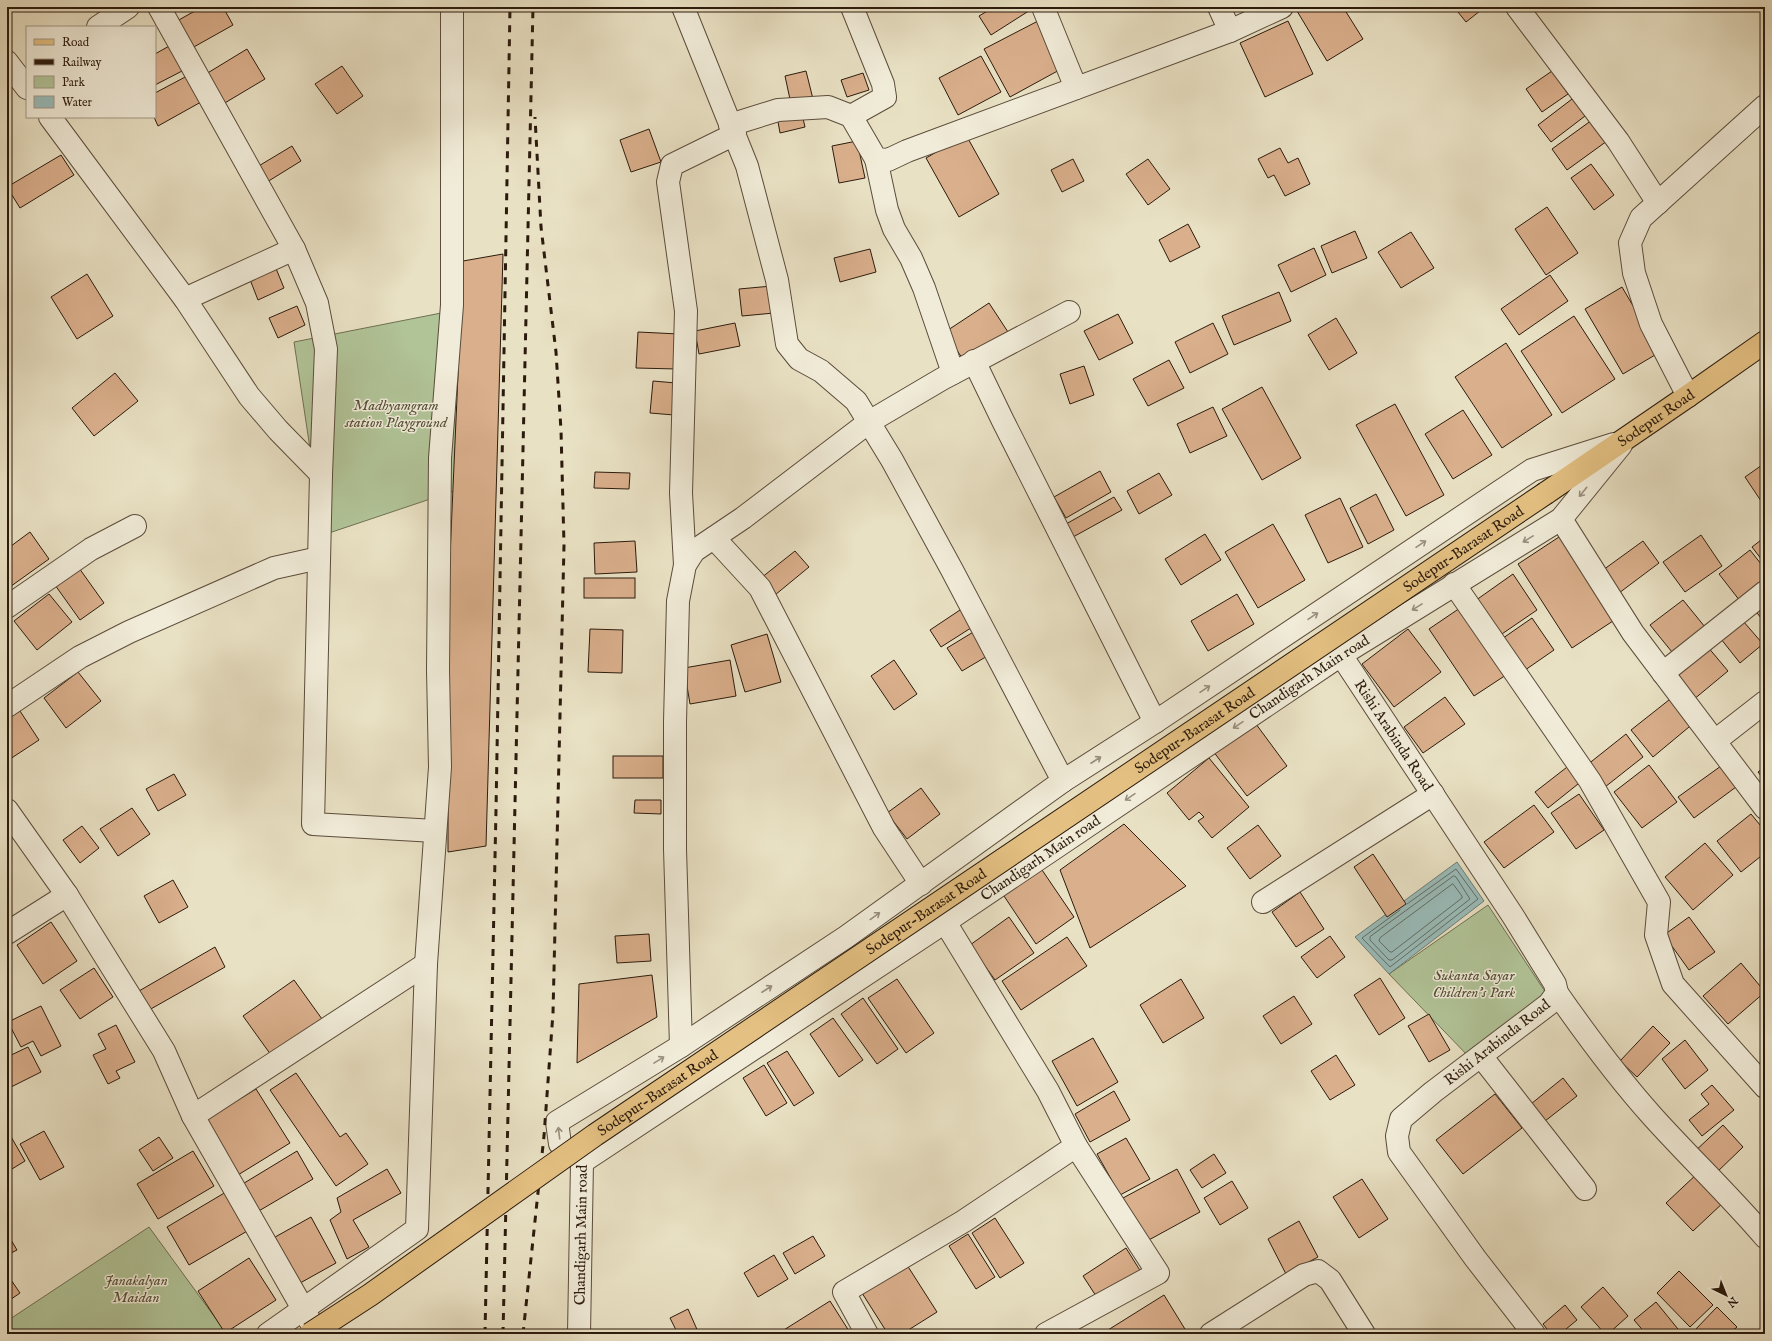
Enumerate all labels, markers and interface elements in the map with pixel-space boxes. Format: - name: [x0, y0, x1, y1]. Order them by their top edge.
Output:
- legend: [26, 26, 156, 118]
- text: Road: [62, 35, 90, 50]
- text: Railway: [62, 55, 101, 70]
- text: Park: [62, 75, 85, 90]
- text: Water: [62, 95, 93, 110]
- street label: Sodepur Road: [1614, 385, 1699, 451]
- park label: Madhyamgram station Playground: [344, 396, 448, 433]
- one-way arrow: [1578, 486, 1587, 497]
- street label: Sodepur-Barasat Road: [1399, 501, 1528, 597]
- one-way arrow: [1522, 535, 1533, 543]
- one-way arrow: [1415, 540, 1426, 548]
- one-way arrow: [1411, 604, 1423, 612]
- one-way arrow: [1307, 612, 1318, 620]
- street label: Chandigarh Main road: [1246, 630, 1374, 724]
- street label: Rishi Arabinda Road: [1350, 676, 1438, 796]
- street label: Sodepur-Barasat Road: [1131, 683, 1260, 778]
- one-way arrow: [1199, 684, 1211, 692]
- one-way arrow: [1233, 721, 1244, 729]
- one-way arrow: [1090, 756, 1101, 764]
- one-way arrow: [1125, 793, 1136, 801]
- street label: Chandigarh Main road: [977, 810, 1105, 905]
- street label: Sodepur-Barasat Road: [862, 864, 991, 959]
- one-way arrow: [870, 912, 881, 920]
- park label: Sukanta Sayar Children's Park: [1433, 966, 1515, 1002]
- one-way arrow: [762, 985, 773, 993]
- street label: Rishi Arabinda Road: [1440, 994, 1555, 1090]
- street label: Sodepur-Barasat Road: [594, 1045, 723, 1141]
- one-way arrow: [653, 1055, 664, 1064]
- one-way arrow: [555, 1127, 563, 1140]
- street label: Chandigarh Main road: [571, 1164, 592, 1305]
- park label: Janakalyan Maidan: [104, 1271, 168, 1307]
- north arrow: [1706, 1275, 1746, 1315]
- text: N: [1724, 1293, 1741, 1310]

